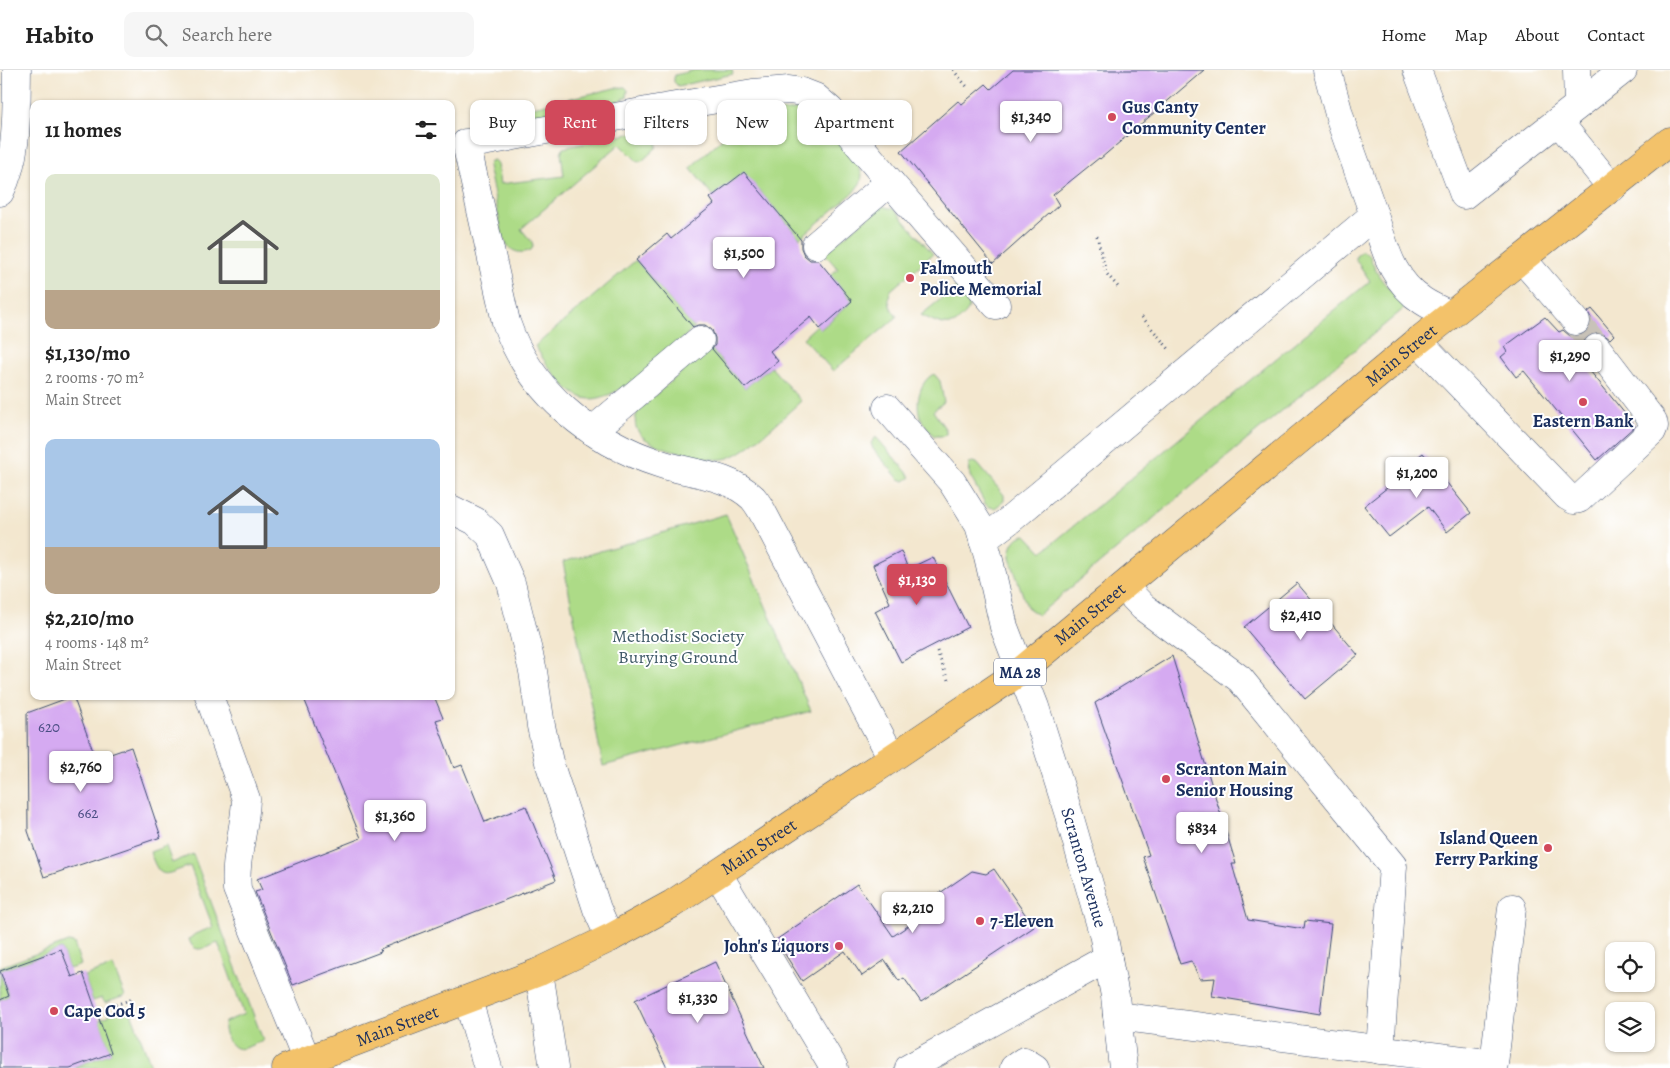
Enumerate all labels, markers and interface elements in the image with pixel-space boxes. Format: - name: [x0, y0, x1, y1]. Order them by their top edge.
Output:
- search box: [124, 12, 474, 57]
- text: Habito: [25, 19, 94, 51]
- icon: search: [142, 21, 170, 49]
- text: Search here: [182, 22, 272, 48]
- text: Home: [1381, 23, 1426, 47]
- text: Map: [1454, 23, 1487, 47]
- text: About: [1515, 23, 1559, 47]
- text: Contact: [1587, 23, 1645, 47]
- place label: Gus Canty Community Center: [1122, 95, 1266, 140]
- chip: Buy: [470, 100, 535, 145]
- chip: Rent: [545, 100, 615, 145]
- chip: Filters: [625, 100, 707, 145]
- chip: New: [717, 100, 787, 145]
- chip: Apartment: [797, 100, 912, 145]
- pin: $1,340: [990, 100, 1072, 143]
- text: $1,340: [1011, 106, 1051, 128]
- marker: Gus Canty Community Center: [1106, 111, 1118, 123]
- text: 11 homes: [45, 116, 122, 144]
- icon: filters: [412, 116, 440, 144]
- icon: home: [198, 207, 288, 297]
- pin: $1,500: [703, 236, 785, 279]
- text: $1,500: [724, 242, 764, 264]
- place label: Falmouth Police Memorial: [920, 256, 1042, 301]
- marker: Falmouth Police Memorial: [904, 272, 916, 284]
- street label: Main Street: [1360, 318, 1442, 392]
- text: $1,130/mo: [45, 339, 130, 367]
- pin: $1,290: [1529, 340, 1611, 382]
- text: $1,290: [1550, 345, 1590, 367]
- text: 2 rooms · 70 m²: [45, 367, 144, 389]
- text: Main Street: [45, 389, 122, 411]
- marker: Eastern Bank: [1577, 396, 1589, 408]
- place label: Eastern Bank: [1533, 409, 1634, 433]
- pin: $1,200: [1376, 456, 1458, 499]
- text: $1,200: [1396, 462, 1438, 484]
- icon: home: [198, 472, 288, 562]
- pin: $1,130: [876, 564, 958, 606]
- text: $1,130: [898, 569, 936, 591]
- street label: Main Street: [1049, 577, 1131, 651]
- pin: $2,410: [1260, 598, 1342, 641]
- text: $2,210/mo: [45, 604, 134, 632]
- text: $2,410: [1281, 604, 1321, 626]
- park label: Methodist Society Burying Ground: [612, 624, 745, 669]
- text: 4 rooms · 148 m²: [45, 632, 149, 654]
- text: Main Street: [45, 654, 122, 676]
- road number: MA 28: [994, 658, 1046, 686]
- house number: 620: [38, 717, 60, 737]
- pin: $2,760: [40, 750, 122, 793]
- text: $2,760: [60, 756, 102, 778]
- place label: Scranton Main Senior Housing: [1176, 757, 1294, 802]
- marker: Scranton Main Senior Housing: [1160, 773, 1172, 785]
- pin: $1,360: [354, 800, 436, 842]
- house number: 662: [78, 803, 99, 823]
- street label: Scranton Avenue: [1055, 804, 1113, 930]
- text: $1,360: [375, 805, 415, 827]
- pin: $834: [1172, 812, 1232, 854]
- street label: Main Street: [716, 813, 801, 880]
- text: $834: [1187, 817, 1217, 839]
- place label: Island Queen Ferry Parking: [1435, 826, 1539, 871]
- marker: Island Queen Ferry Parking: [1542, 842, 1554, 854]
- pin: $2,210: [872, 892, 954, 934]
- text: $2,210: [893, 897, 934, 919]
- place label: 7-Eleven: [990, 909, 1054, 933]
- marker: 7-Eleven: [974, 915, 986, 927]
- place label: John's Liquors: [724, 934, 829, 958]
- marker: John's Liquors: [833, 940, 845, 952]
- map controls: [1605, 942, 1655, 1052]
- button: locate: [1605, 942, 1655, 992]
- pin: $1,330: [657, 982, 739, 1024]
- text: $1,330: [678, 987, 718, 1009]
- place label: Cape Cod 5: [64, 999, 146, 1023]
- street label: Main Street: [353, 999, 442, 1052]
- button: layers: [1605, 1002, 1655, 1052]
- marker: Cape Cod 5: [48, 1005, 60, 1017]

